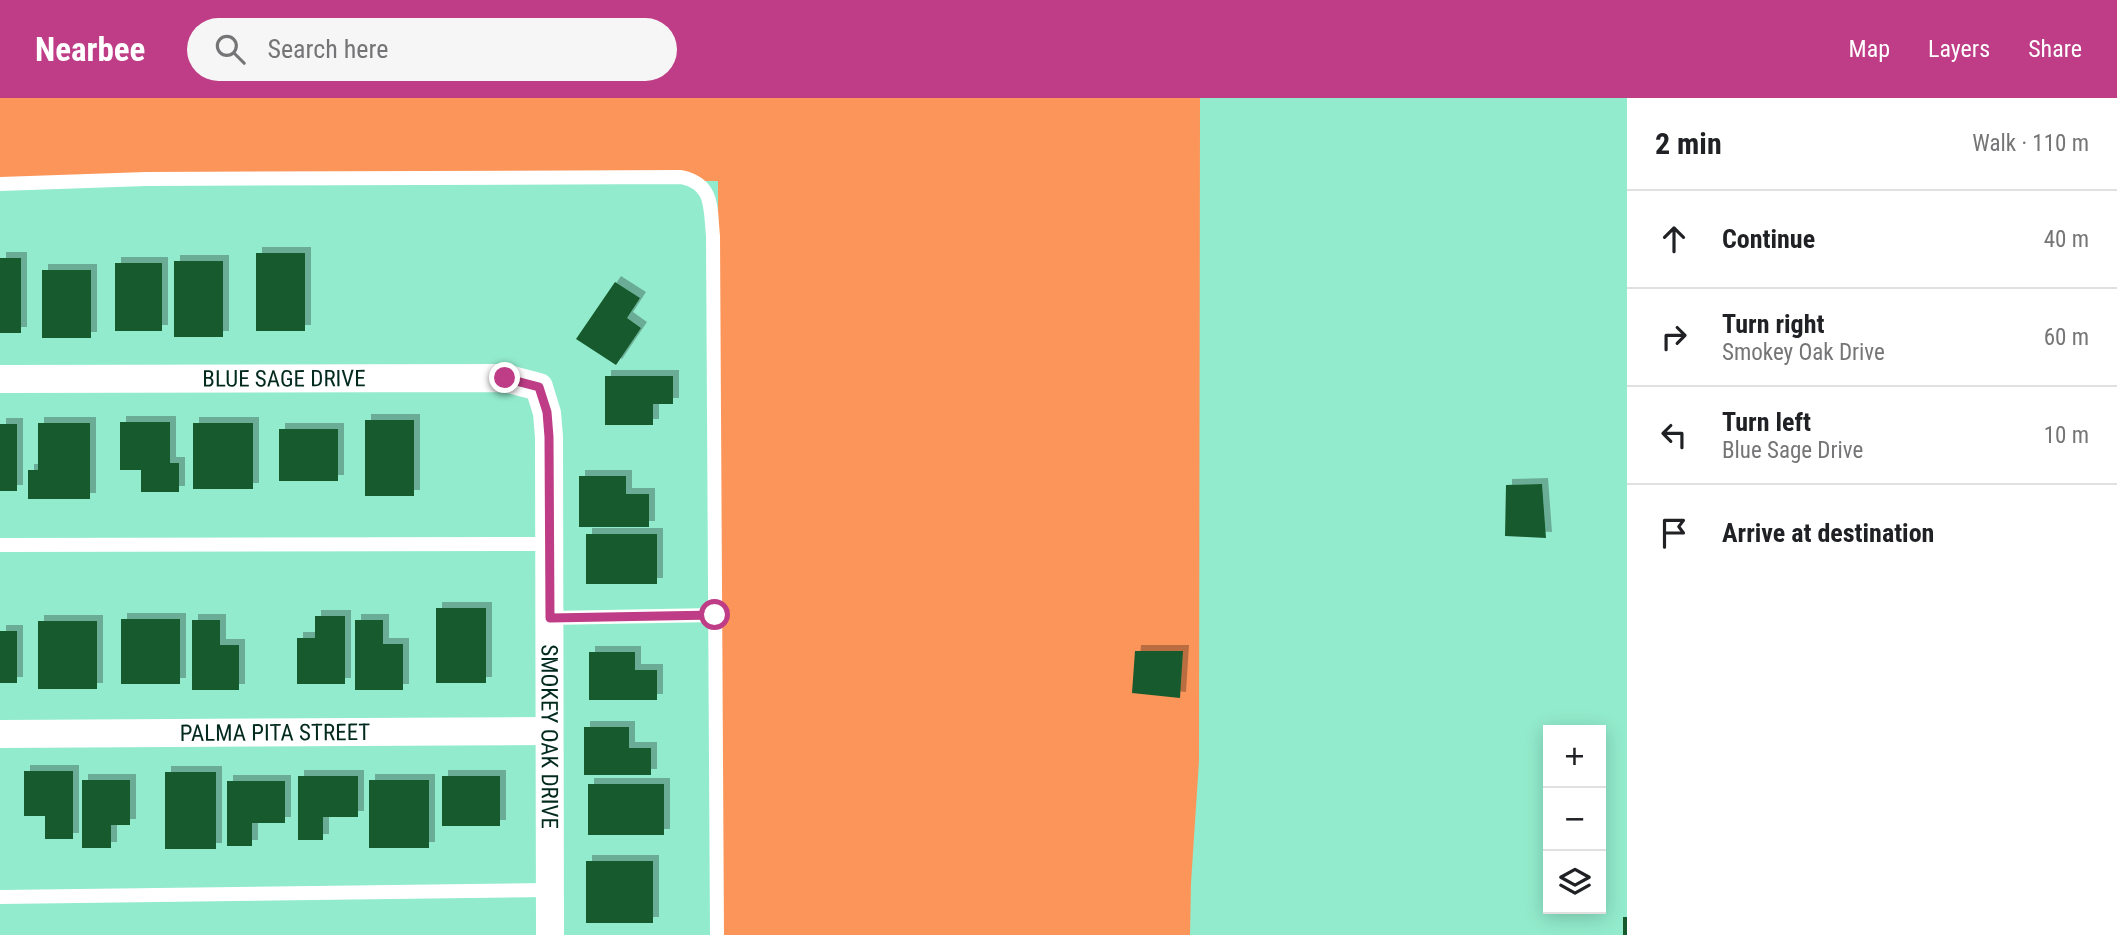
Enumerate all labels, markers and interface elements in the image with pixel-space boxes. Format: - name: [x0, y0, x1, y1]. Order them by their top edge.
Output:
- search box: [187, 18, 677, 81]
- text: Nearbee: [35, 30, 145, 69]
- icon: search: [211, 30, 249, 68]
- text: Search here: [267, 34, 388, 64]
- text: Map: [1849, 35, 1890, 63]
- text: Layers: [1928, 35, 1990, 63]
- text: Share: [2028, 35, 2082, 63]
- text: 2 min: [1655, 126, 1722, 161]
- text: Walk · 110 m: [1972, 130, 2089, 157]
- icon: ahead: [1655, 220, 1693, 258]
- text: Continue: [1722, 224, 1815, 254]
- text: 40 m: [2044, 226, 2089, 253]
- text: Turn right: [1722, 309, 1824, 339]
- icon: right: [1655, 318, 1693, 356]
- text: 60 m: [2044, 324, 2089, 351]
- text: Smokey Oak Drive: [1722, 339, 1885, 366]
- route end: [489, 362, 520, 393]
- street label: BLUE SAGE DRIVE: [202, 365, 366, 392]
- text: Turn left: [1722, 407, 1811, 437]
- icon: left: [1655, 416, 1693, 454]
- text: 10 m: [2044, 422, 2089, 449]
- text: Blue Sage Drive: [1722, 437, 1863, 464]
- icon: arrive: [1655, 514, 1693, 552]
- text: Arrive at destination: [1722, 518, 1934, 548]
- route start: [699, 599, 730, 630]
- street label: SMOKEY OAK DRIVE: [536, 644, 563, 829]
- street label: PALMA PITA STREET: [180, 718, 370, 747]
- map controls: [1543, 725, 1606, 914]
- button: +: [1543, 725, 1606, 788]
- button: −: [1543, 788, 1606, 851]
- button: layers: [1543, 851, 1606, 914]

